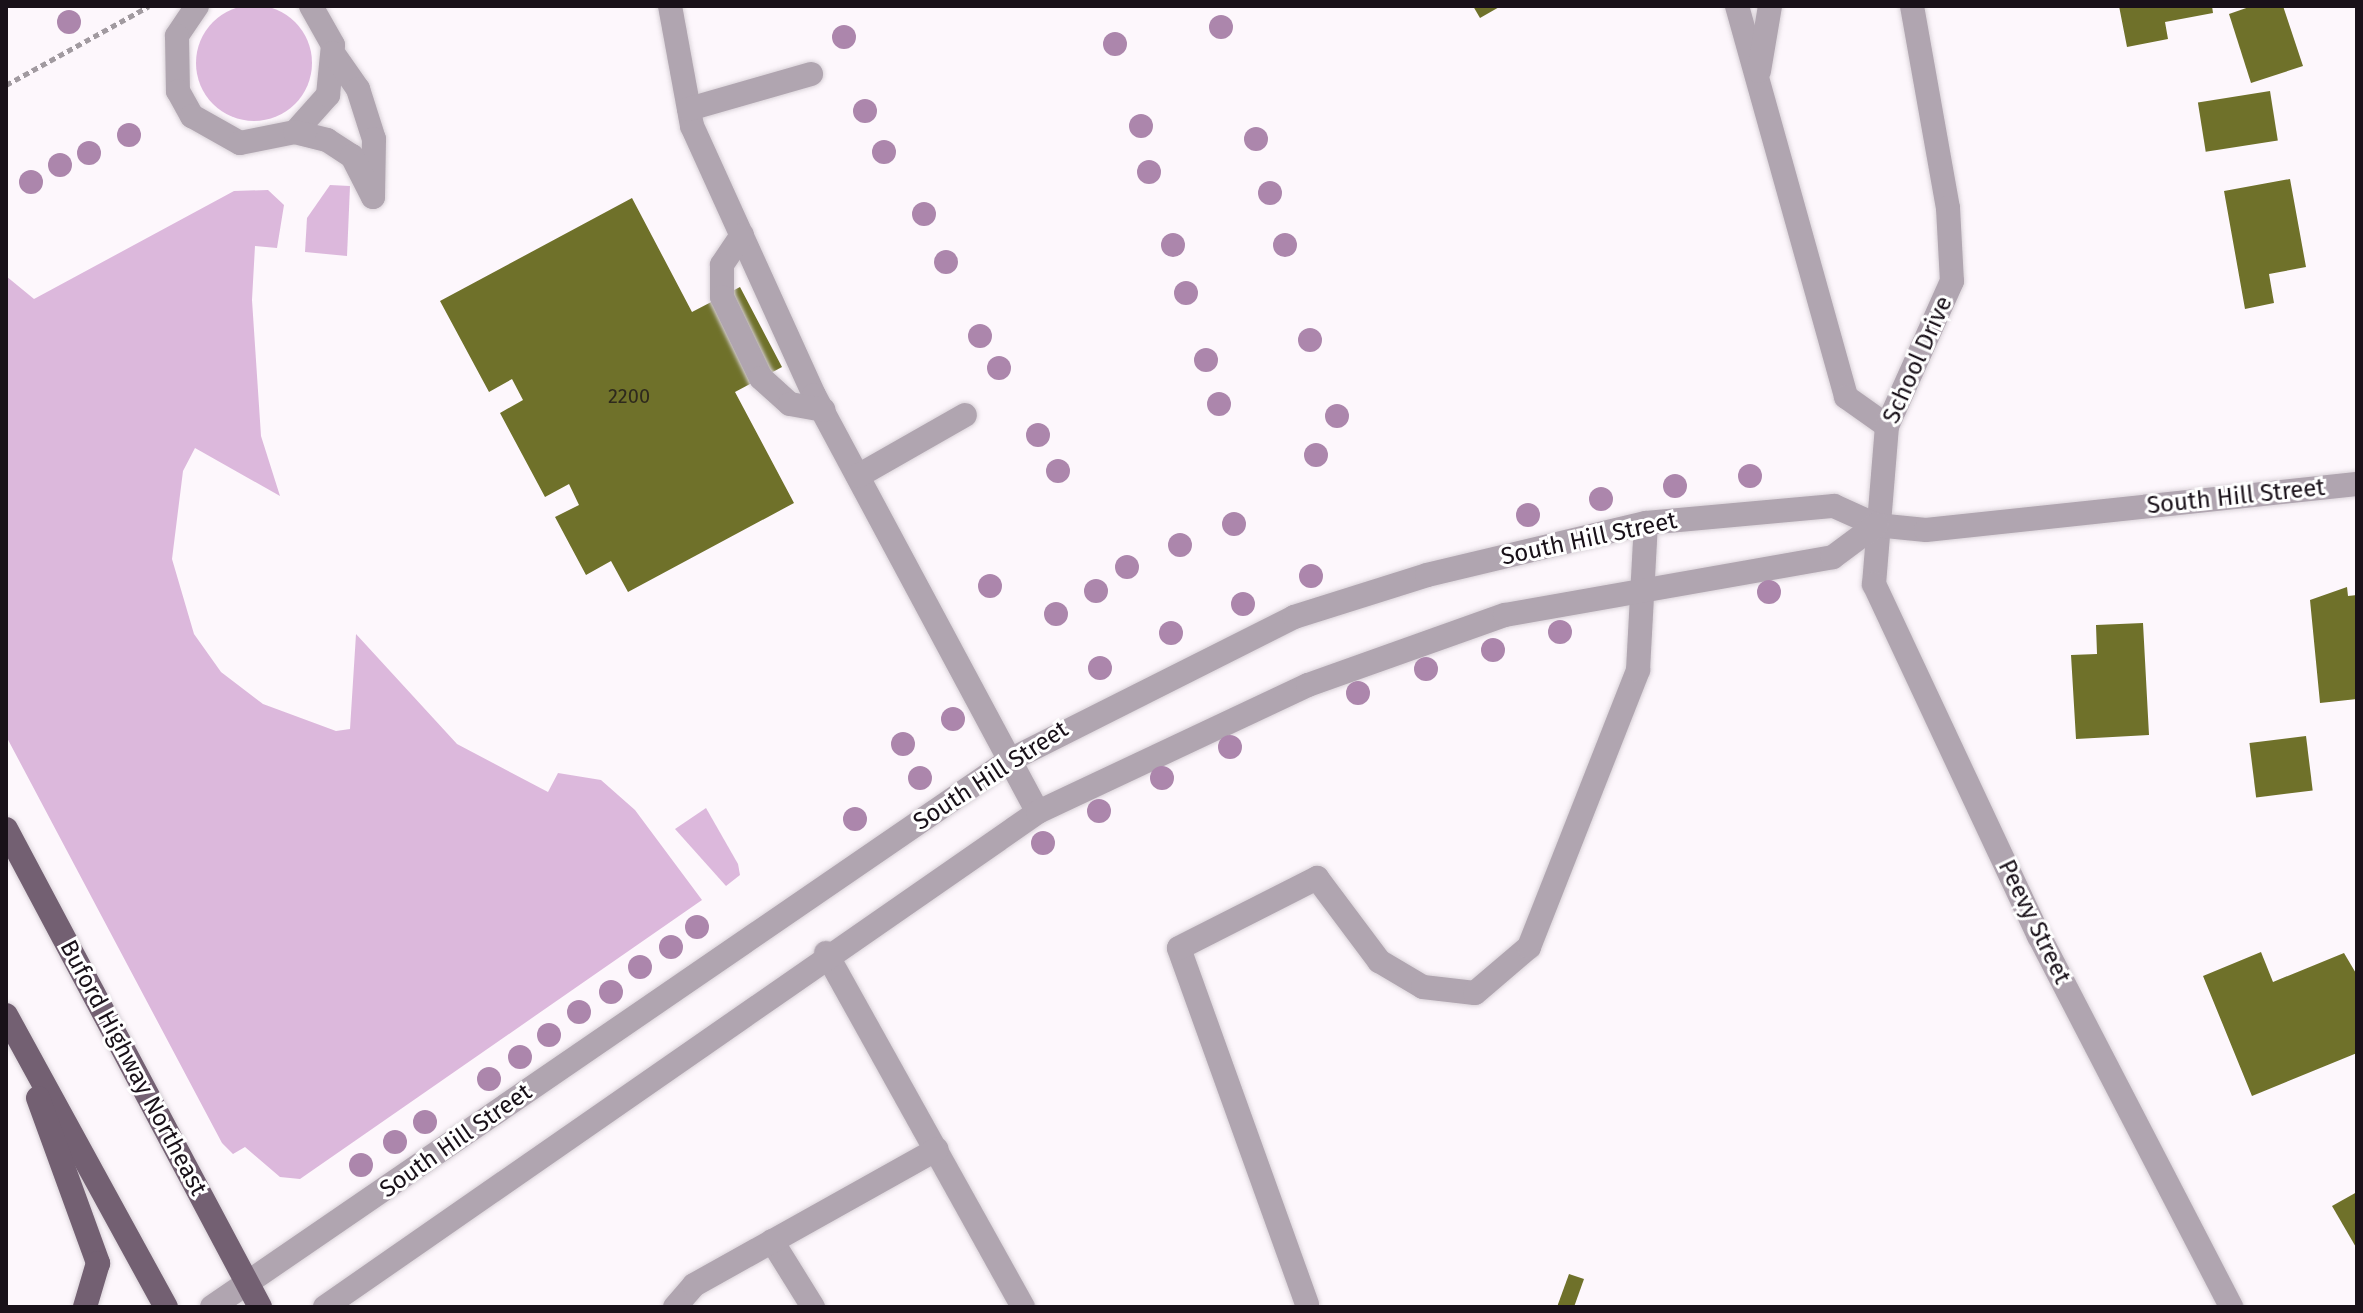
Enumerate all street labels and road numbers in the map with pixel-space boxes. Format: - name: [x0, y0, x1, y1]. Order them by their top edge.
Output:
- street label: School Drive: [1877, 292, 1959, 428]
- street label: South Hill Street: [2146, 473, 2326, 521]
- street label: South Hill Street: [1499, 506, 1679, 572]
- street label: South Hill Street: [908, 715, 1074, 837]
- street label: Peevy Street: [1992, 855, 2076, 989]
- street label: Buford Highway Northeast: [53, 935, 213, 1201]
- street label: South Hill Street: [375, 1078, 537, 1204]

